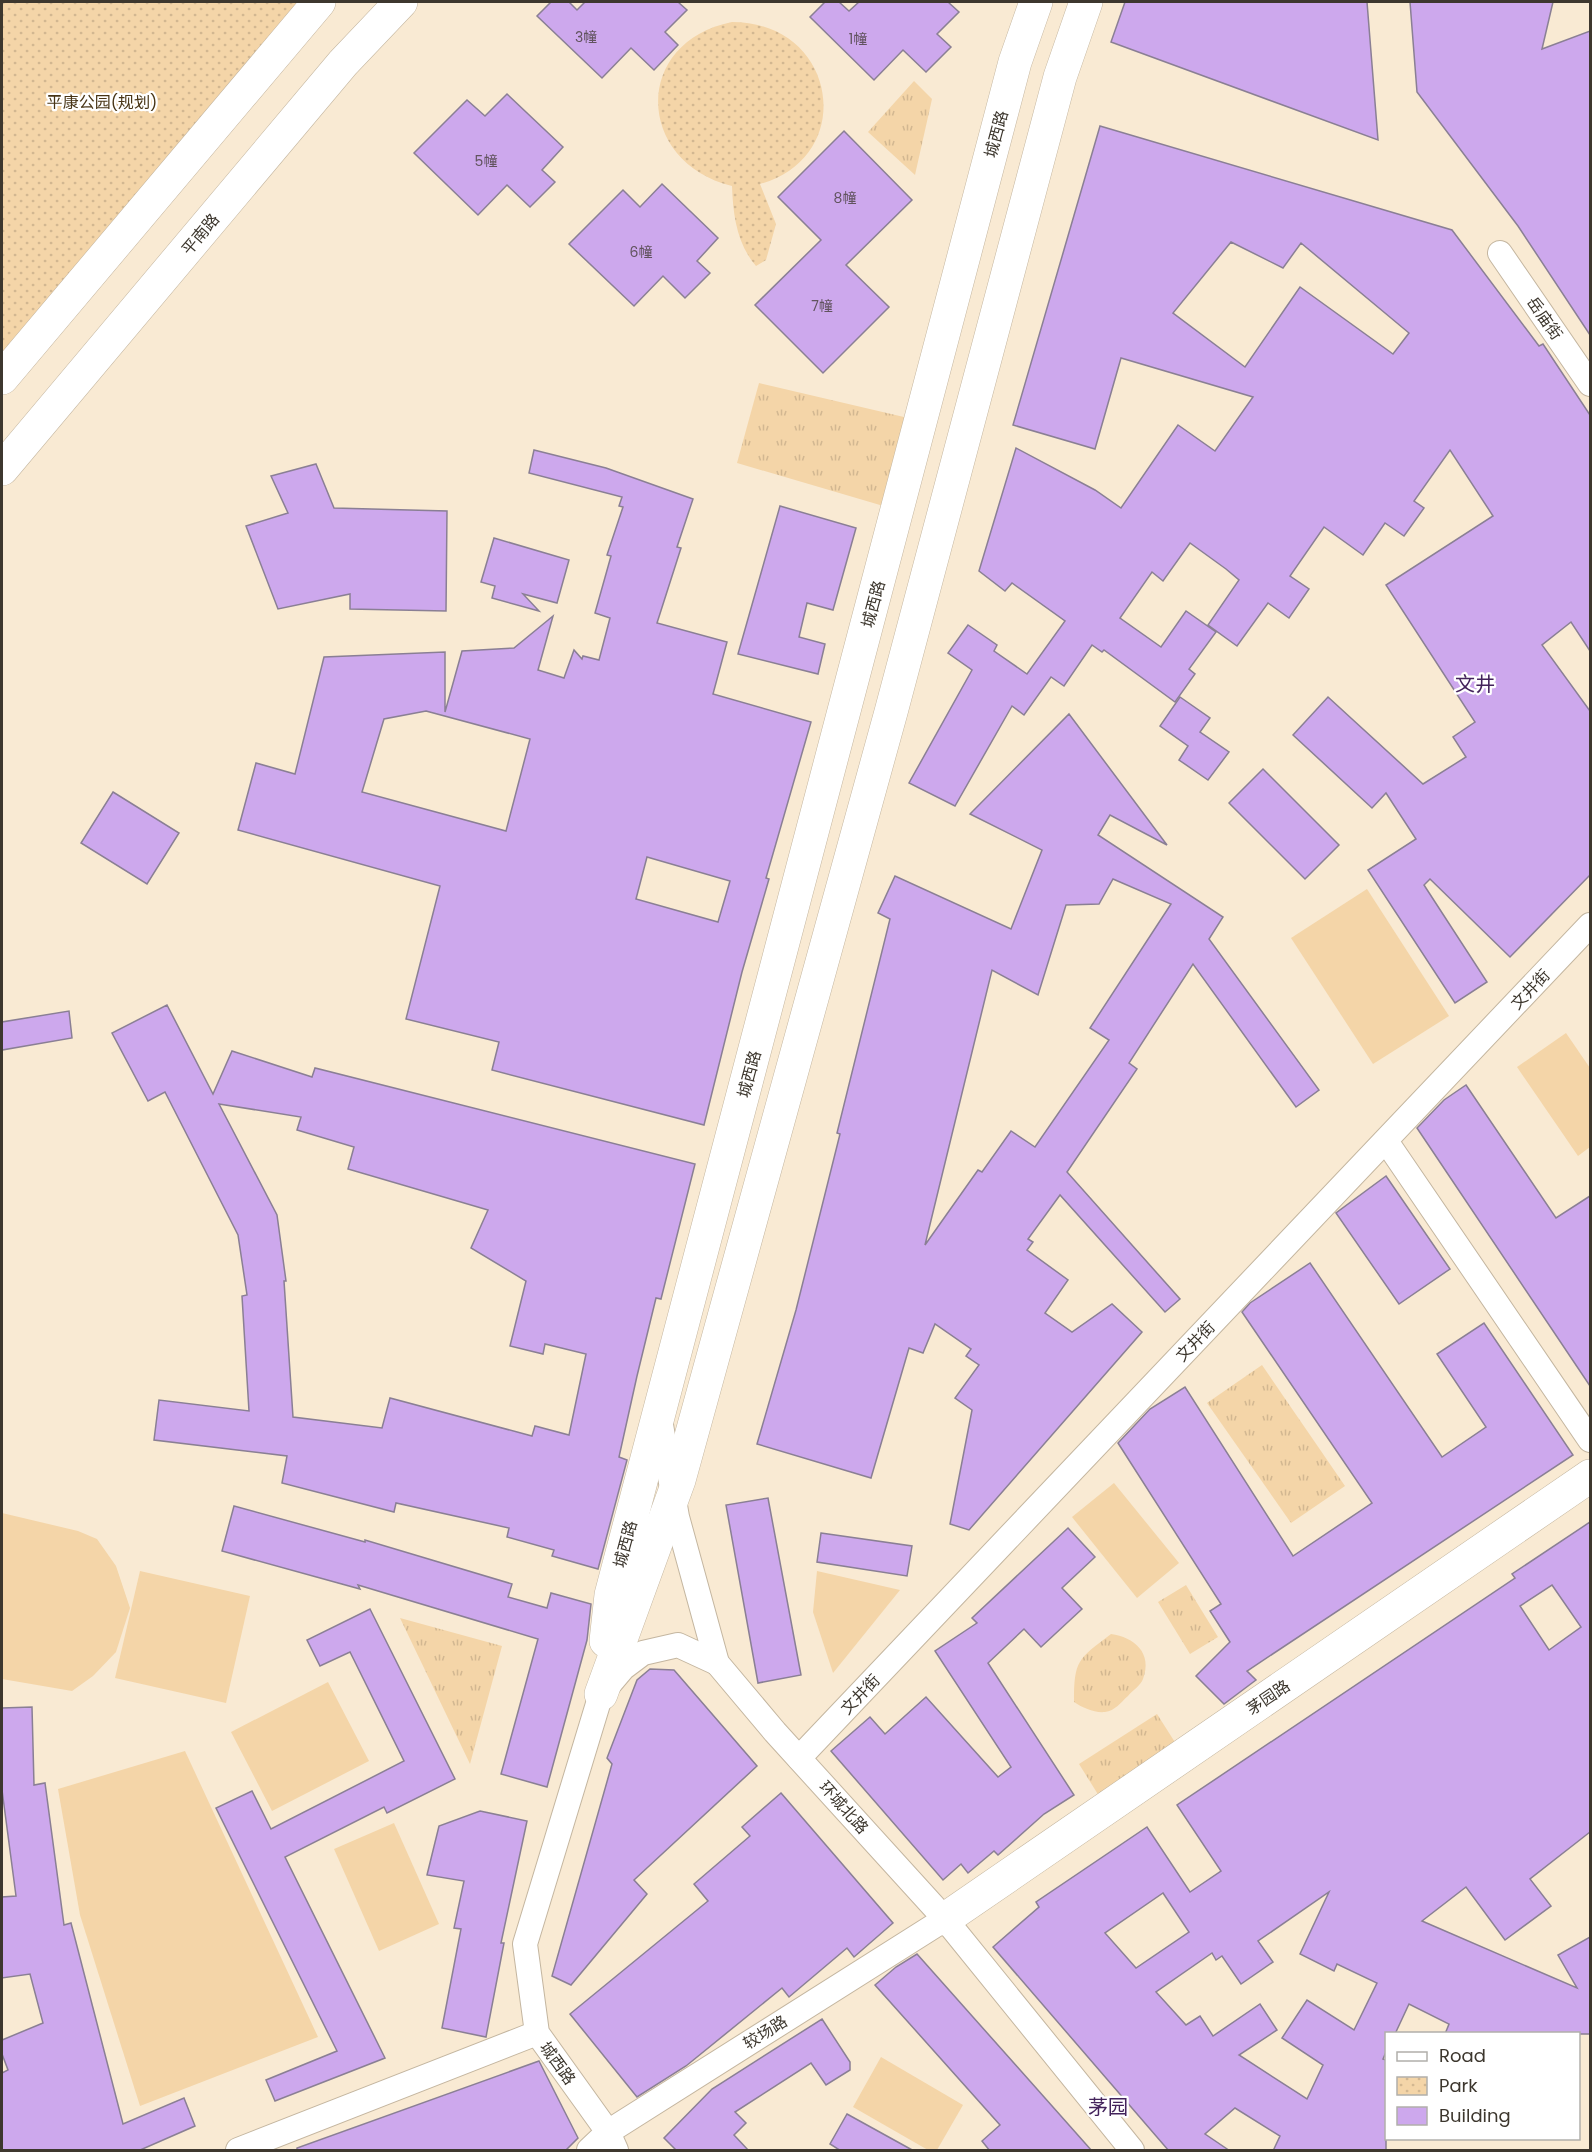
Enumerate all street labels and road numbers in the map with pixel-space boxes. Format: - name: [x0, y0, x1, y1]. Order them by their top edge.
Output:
- street label: 城西路: [979, 108, 1014, 160]
- street label: 平南路: [176, 209, 225, 260]
- street label: 岳庙街: [1521, 292, 1568, 345]
- street label: 城西路: [856, 578, 891, 630]
- street label: 文井街: [1505, 964, 1555, 1015]
- street label: 城西路: [732, 1048, 767, 1100]
- street label: 文井街: [1170, 1316, 1220, 1367]
- street label: 城西路: [608, 1518, 643, 1570]
- street label: 文井街: [835, 1669, 885, 1720]
- street label: 茅园路: [1242, 1674, 1295, 1720]
- street label: 环城北路: [814, 1776, 874, 1839]
- street label: 较场路: [739, 2010, 792, 2055]
- street label: 城西路: [534, 2037, 581, 2089]

